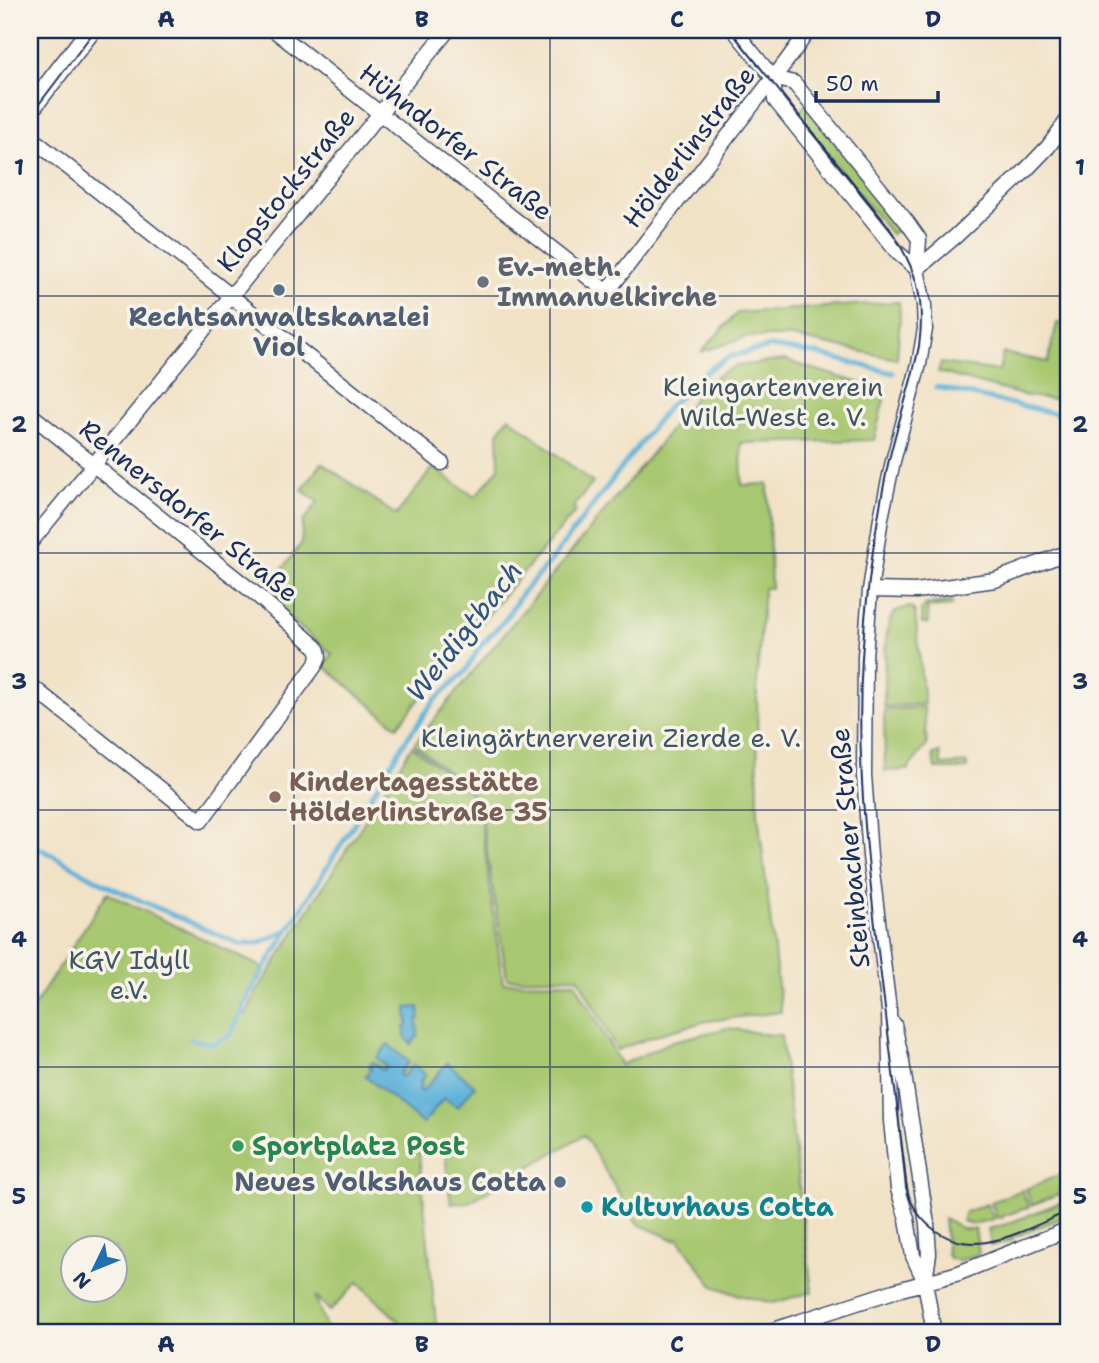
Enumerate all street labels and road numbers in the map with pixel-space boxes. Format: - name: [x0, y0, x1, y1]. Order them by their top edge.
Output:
- street label: Hühndorfer Straße: [352, 55, 560, 228]
- street label: Hölderlinstraße: [614, 58, 763, 235]
- street label: Klopstockstraße: [209, 100, 363, 279]
- street label: Rennersdorfer Straße: [73, 411, 306, 610]
- street label: Steinbacher Straße: [822, 726, 877, 970]

